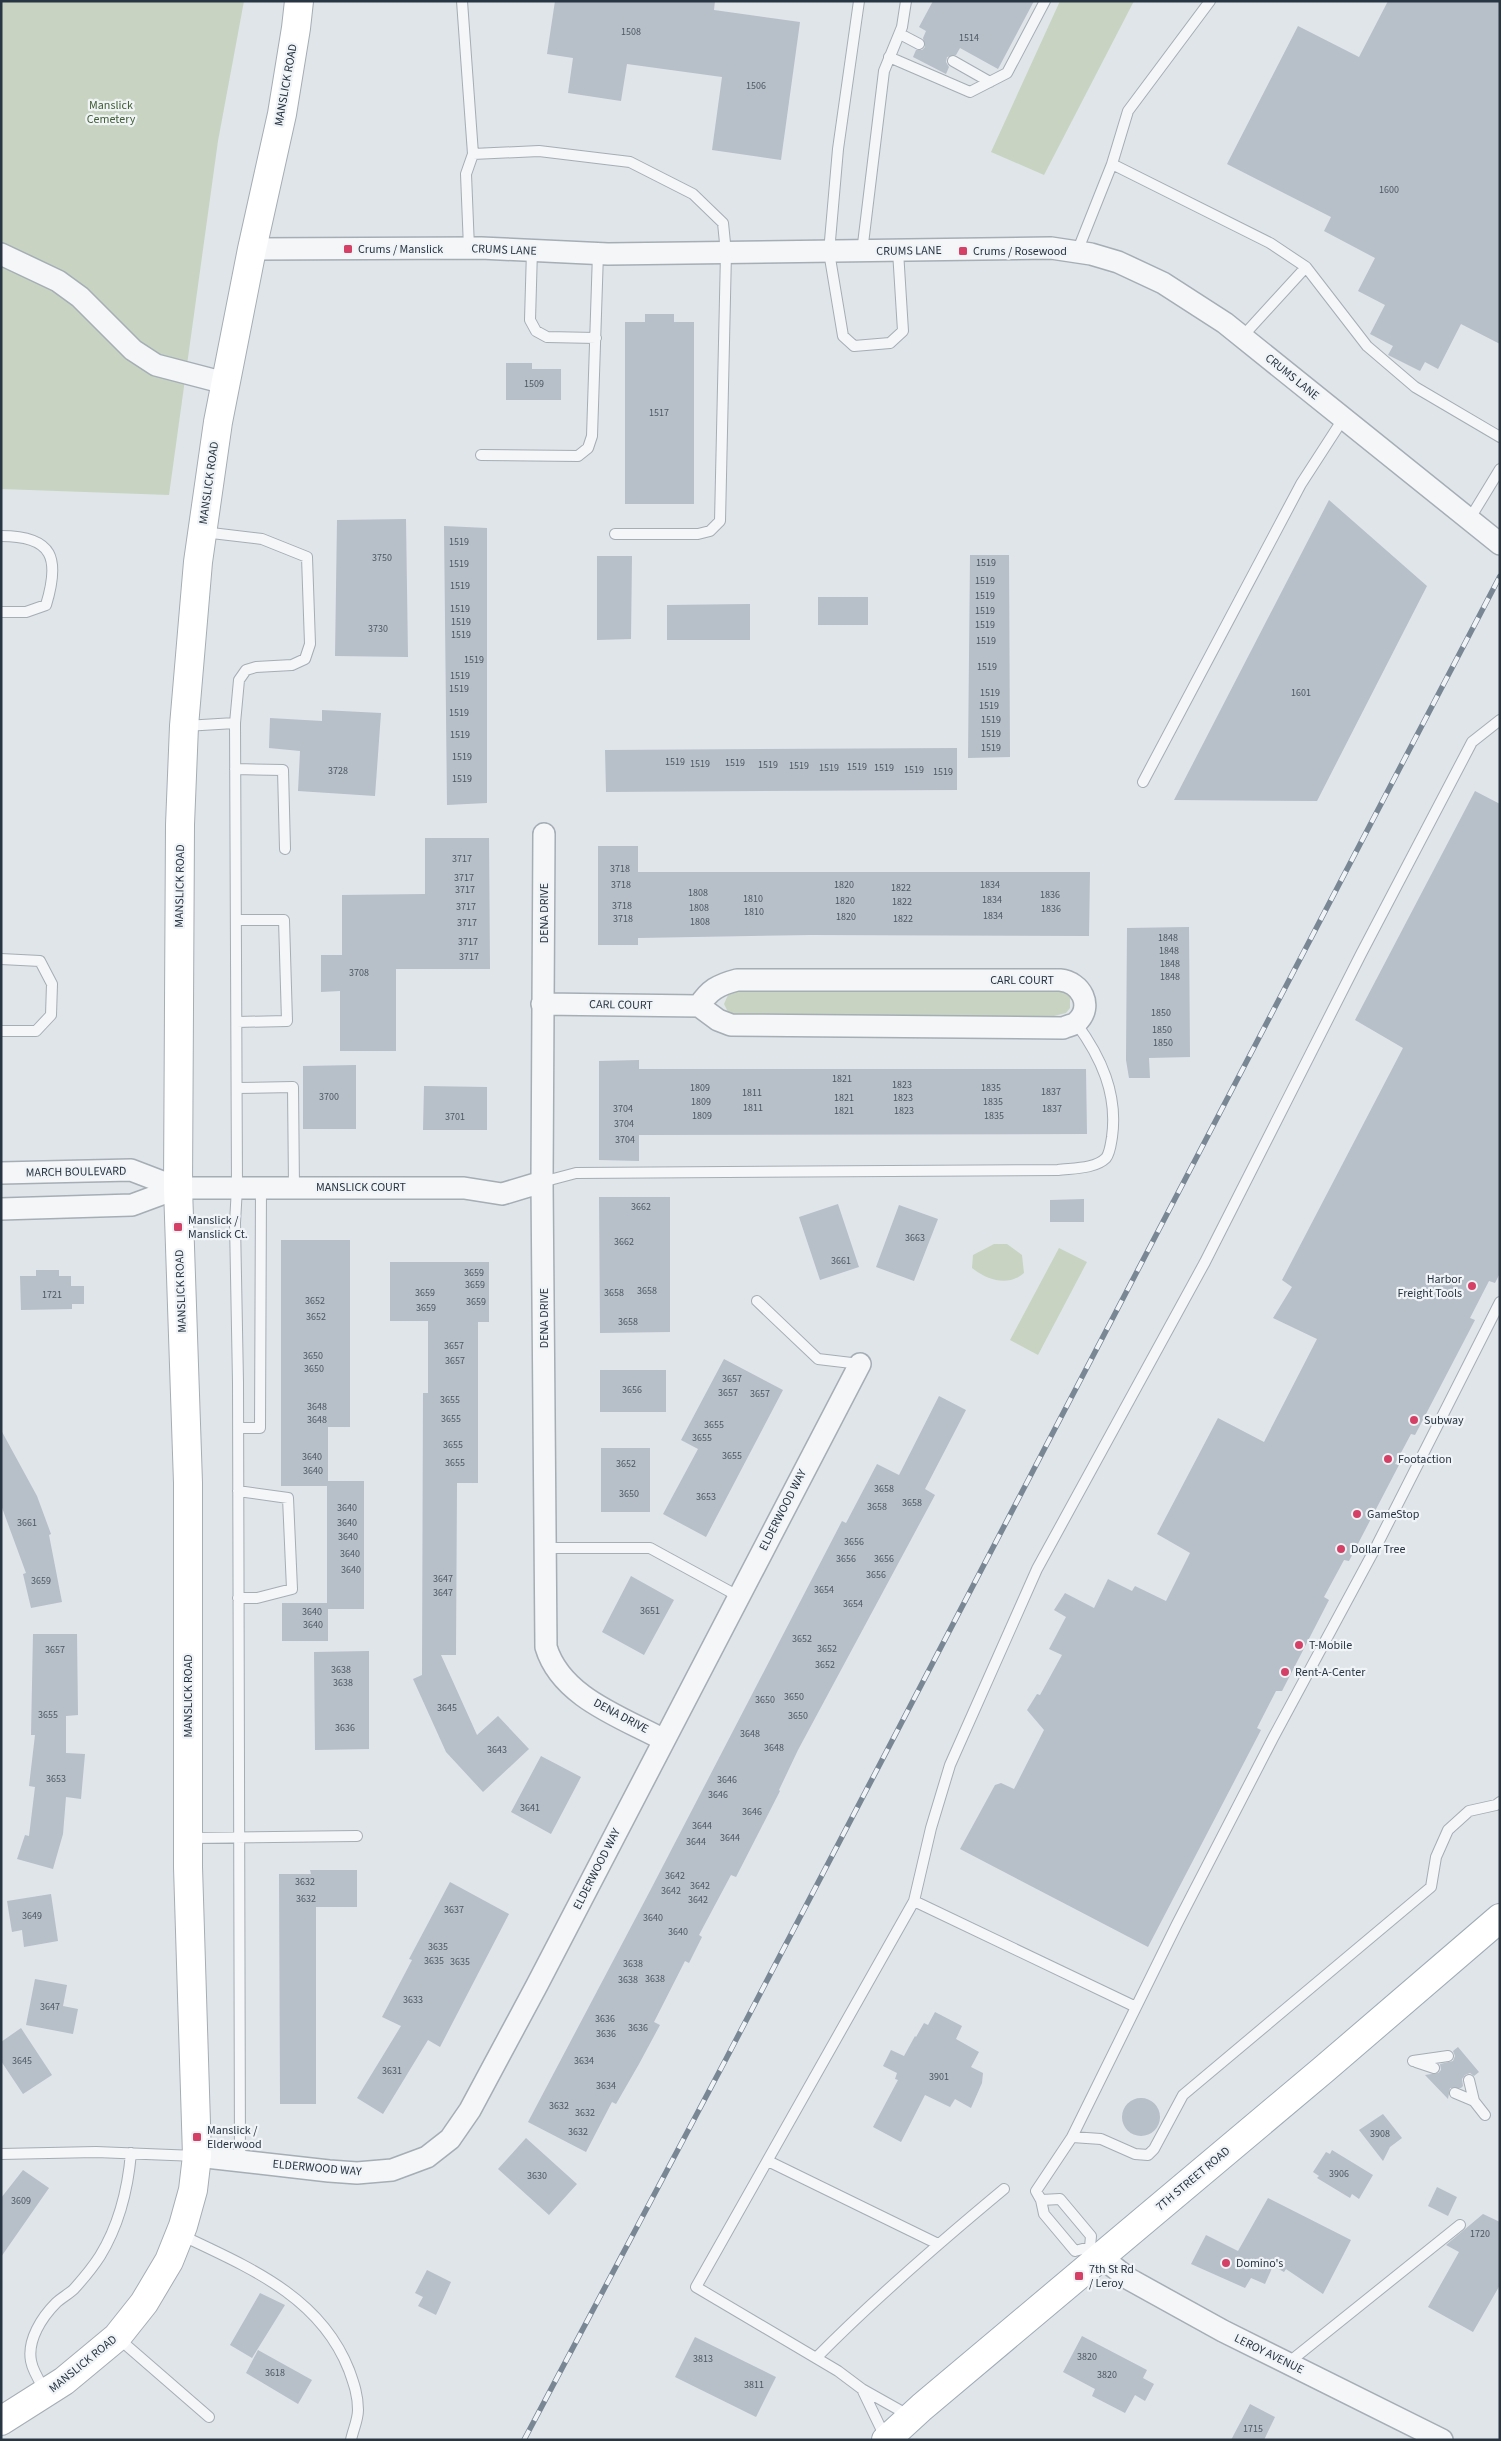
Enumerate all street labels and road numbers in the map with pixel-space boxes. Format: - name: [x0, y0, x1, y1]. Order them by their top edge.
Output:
- street label: MANSLICK ROAD: [270, 43, 302, 127]
- street label: CRUMS LANE: [471, 240, 537, 260]
- street label: CRUMS LANE: [876, 242, 942, 260]
- street label: CRUMS LANE: [1261, 350, 1323, 404]
- street label: MANSLICK ROAD: [195, 441, 223, 525]
- street label: MANSLICK ROAD: [171, 844, 189, 928]
- street label: DENA DRIVE: [536, 883, 553, 943]
- street label: CARL COURT: [990, 972, 1054, 989]
- street label: CARL COURT: [589, 996, 654, 1014]
- street label: MARCH BOULEVARD: [25, 1163, 127, 1181]
- street label: MANSLICK COURT: [316, 1179, 407, 1196]
- street label: MANSLICK ROAD: [171, 1249, 191, 1333]
- street label: DENA DRIVE: [536, 1288, 553, 1348]
- street label: ELDERWOOD WAY: [755, 1466, 811, 1554]
- street label: MANSLICK ROAD: [180, 1654, 197, 1738]
- street label: DENA DRIVE: [590, 1694, 652, 1738]
- street label: ELDERWOOD WAY: [569, 1825, 625, 1913]
- street label: 7TH STREET ROAD: [1152, 2143, 1234, 2215]
- street label: ELDERWOOD WAY: [272, 2156, 363, 2180]
- street label: LEROY AVENUE: [1231, 2330, 1307, 2378]
- street label: MANSLICK ROAD: [45, 2331, 121, 2397]

